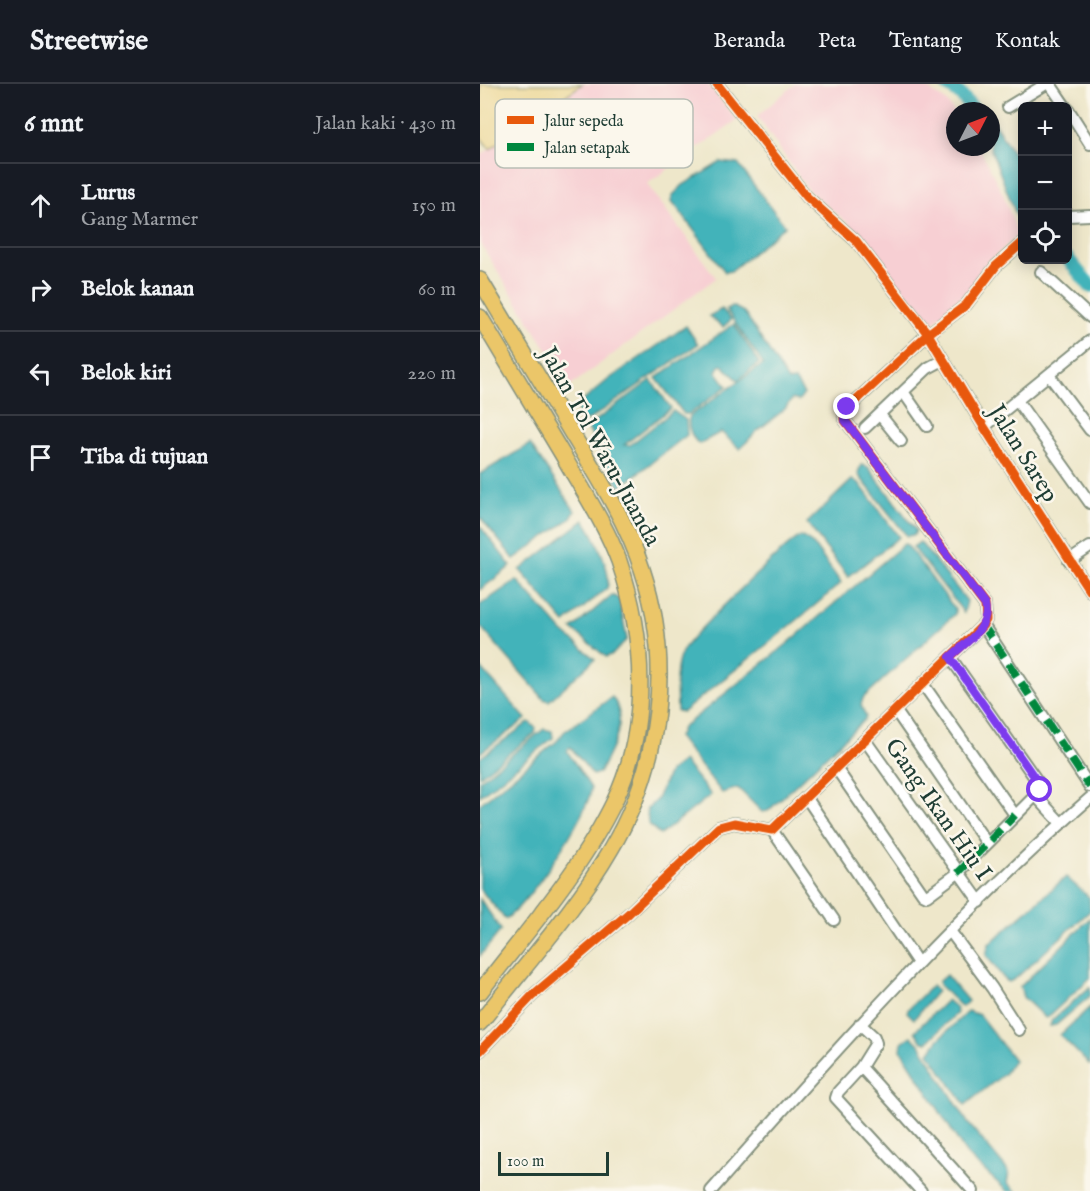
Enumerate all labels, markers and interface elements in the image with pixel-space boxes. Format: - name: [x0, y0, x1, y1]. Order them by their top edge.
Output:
- text: Streetwise: [30, 24, 148, 59]
- text: Beranda: [713, 28, 785, 55]
- text: Peta: [818, 28, 856, 55]
- text: Tentang: [889, 28, 962, 55]
- text: Kontak: [995, 28, 1060, 55]
- legend: [495, 99, 693, 168]
- north arrow: [946, 102, 1000, 156]
- map controls: [1018, 102, 1072, 264]
- button: +: [1018, 102, 1072, 156]
- text: 6 mnt: [24, 107, 83, 140]
- text: Jalan kaki · 430 m: [315, 111, 456, 136]
- text: Jalur sepeda: [542, 112, 624, 132]
- text: Jalan setapak: [542, 139, 630, 159]
- button: −: [1018, 156, 1072, 210]
- text: Lurus: [81, 179, 135, 207]
- icon: ahead: [24, 189, 57, 222]
- text: 150 m: [412, 193, 456, 218]
- text: Gang Marmer: [81, 207, 198, 232]
- button: locate: [1018, 210, 1072, 264]
- icon: right: [24, 273, 57, 306]
- text: Belok kanan: [81, 275, 194, 303]
- text: 60 m: [418, 277, 456, 302]
- street label: Jalan Tol Waru–Juanda: [531, 339, 668, 552]
- icon: left: [24, 357, 57, 390]
- text: Belok kiri: [81, 359, 172, 387]
- text: 220 m: [408, 361, 456, 386]
- route end: [833, 393, 859, 419]
- street label: Jalan Sarep: [979, 396, 1065, 509]
- icon: arrive: [24, 441, 57, 474]
- text: Tiba di tujuan: [81, 443, 208, 471]
- street label: Gang Ikan Hiu I: [877, 733, 998, 887]
- route start: [1026, 776, 1052, 802]
- scale bar: [498, 1149, 609, 1176]
- text: 100 m: [507, 1152, 544, 1172]

